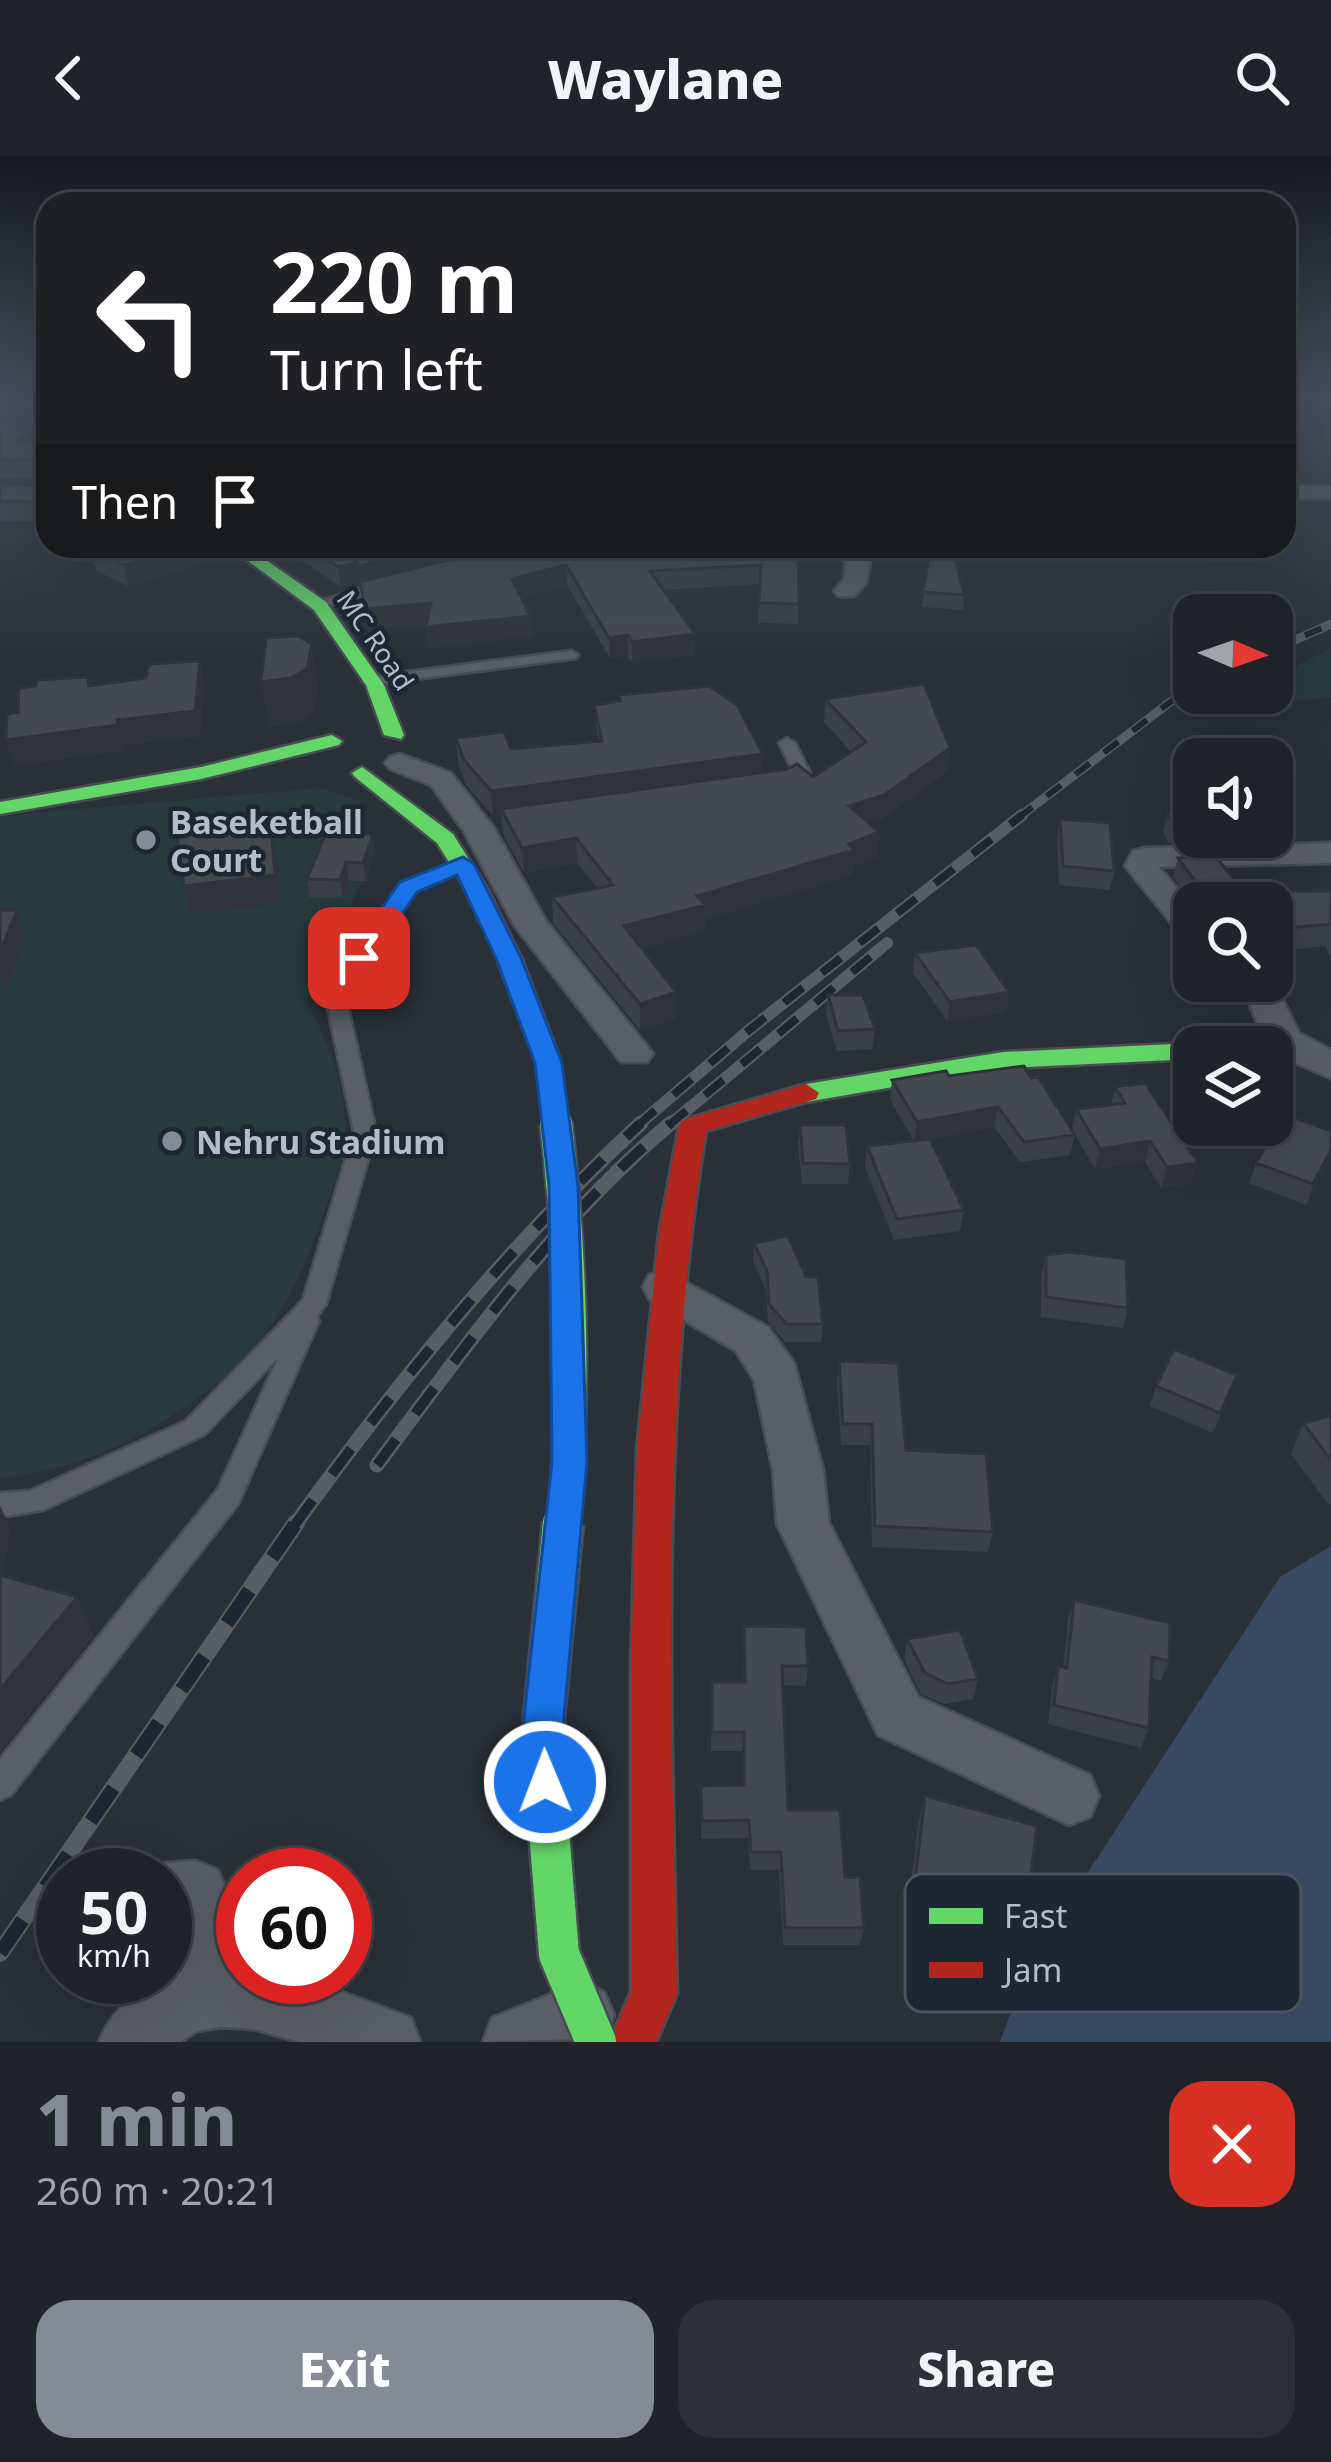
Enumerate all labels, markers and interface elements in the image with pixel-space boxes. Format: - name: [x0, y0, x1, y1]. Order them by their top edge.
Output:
- text: Waylane: [548, 41, 783, 115]
- icon: back: [36, 45, 102, 111]
- icon: search: [1229, 45, 1295, 111]
- text: 220 m: [270, 223, 518, 338]
- icon: left: [72, 240, 228, 396]
- text: Turn left: [270, 332, 483, 406]
- icon: arrive: [202, 468, 268, 534]
- text: Then: [72, 471, 178, 532]
- street label: MC Road: [329, 583, 423, 697]
- north arrow: [1173, 594, 1293, 714]
- map controls: [1173, 594, 1293, 1146]
- button: sound: [1173, 738, 1293, 858]
- place label: Baseketball Court: [170, 799, 363, 882]
- marker: Baseketball Court: [133, 827, 159, 853]
- button: search: [1173, 882, 1293, 1002]
- pin: [308, 907, 410, 1009]
- icon: arrive: [326, 925, 392, 991]
- button: layers: [1173, 1026, 1293, 1146]
- place label: Nehru Stadium: [196, 1119, 445, 1164]
- marker: Nehru Stadium: [159, 1128, 185, 1154]
- position arrow: [482, 1719, 608, 1845]
- speed limit sign: 60: [216, 1848, 372, 2004]
- text: 50: [80, 1870, 148, 1952]
- legend: [905, 1874, 1301, 2012]
- text: Fast: [1004, 1893, 1067, 1938]
- text: km/h: [77, 1935, 151, 1976]
- text: Jam: [1001, 1947, 1062, 1992]
- text: 1 min: [36, 2069, 237, 2167]
- button: close: [1169, 2081, 1295, 2207]
- text: 260 m · 20:21: [36, 2163, 280, 2216]
- button: Exit: [36, 2300, 654, 2438]
- button: Share: [678, 2300, 1295, 2438]

